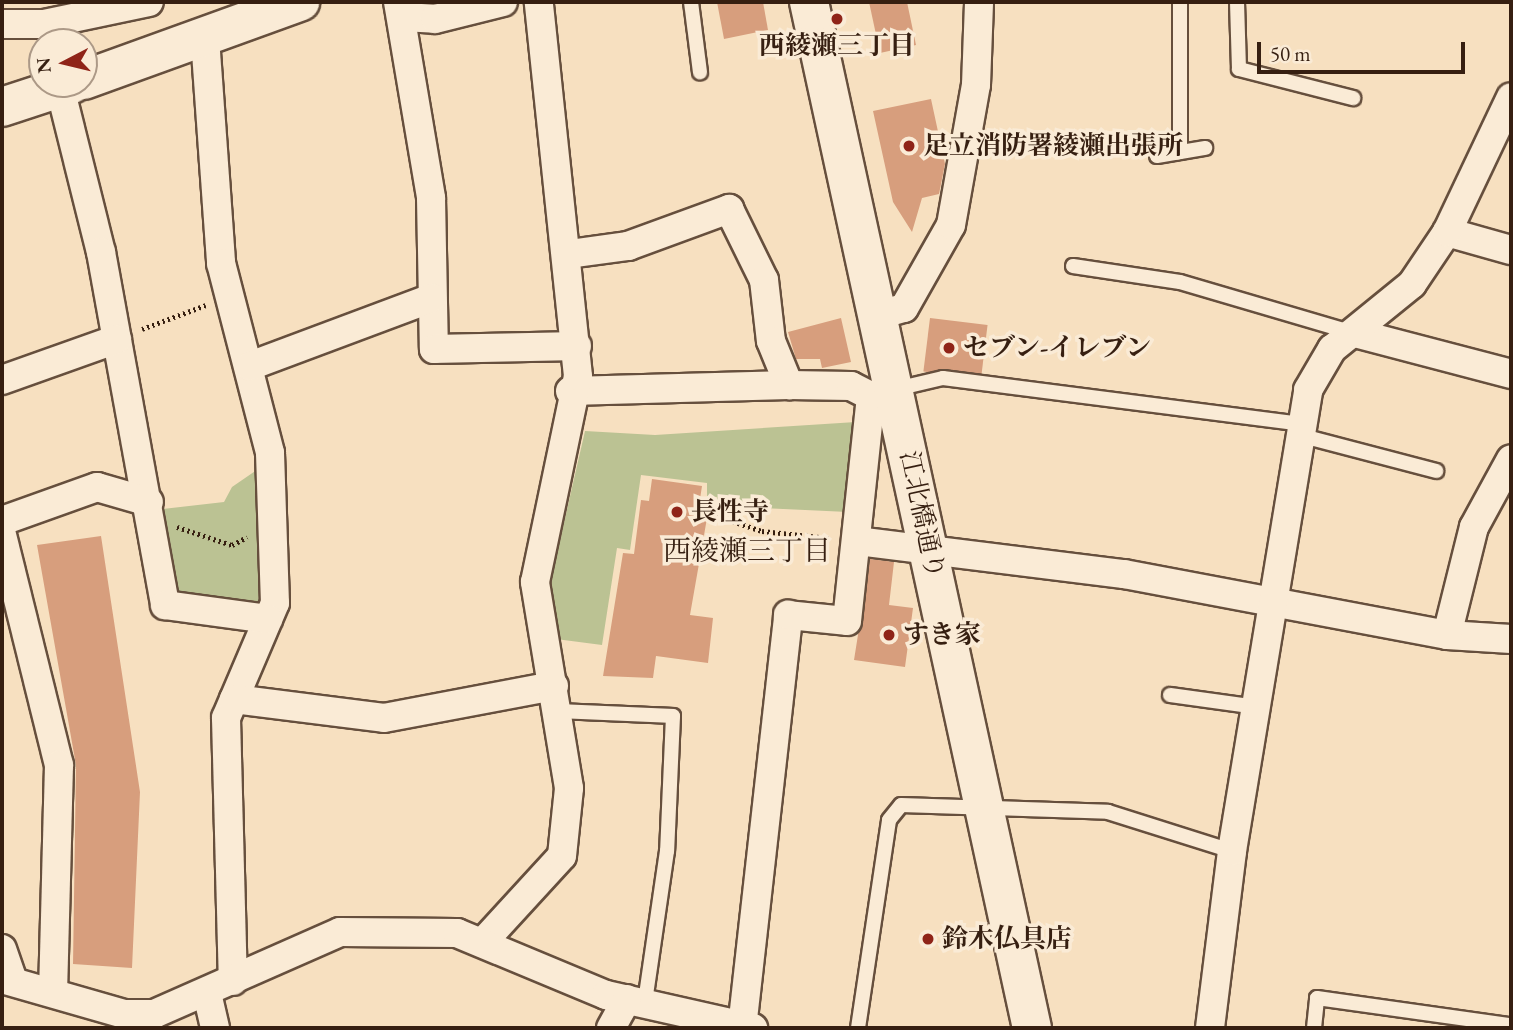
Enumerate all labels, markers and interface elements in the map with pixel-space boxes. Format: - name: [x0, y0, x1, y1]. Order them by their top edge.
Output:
- marker: 西綾瀬三丁目: [829, 11, 845, 27]
- north arrow: [28, 28, 98, 98]
- scale bar: [1261, 28, 1469, 72]
- place label: 西綾瀬三丁目: [759, 30, 915, 62]
- text: 50 m: [1270, 40, 1311, 67]
- text: N: [30, 56, 57, 75]
- place label: 足立消防署綾瀬出張所: [923, 130, 1183, 162]
- marker: 足立消防署綾瀬出張所: [901, 138, 917, 154]
- place label: セブン-イレブン: [963, 332, 1153, 364]
- marker: セブン-イレブン: [941, 340, 957, 356]
- street label: 江北橋通り: [893, 448, 951, 582]
- place label: 長性寺: [691, 496, 769, 528]
- marker: 長性寺: [669, 504, 685, 520]
- district label: 西綾瀬三丁目: [663, 533, 831, 567]
- place label: すき家: [903, 619, 981, 651]
- marker: すき家: [881, 627, 897, 643]
- place label: 鈴木仏具店: [942, 923, 1072, 955]
- marker: 鈴木仏具店: [920, 931, 936, 947]

